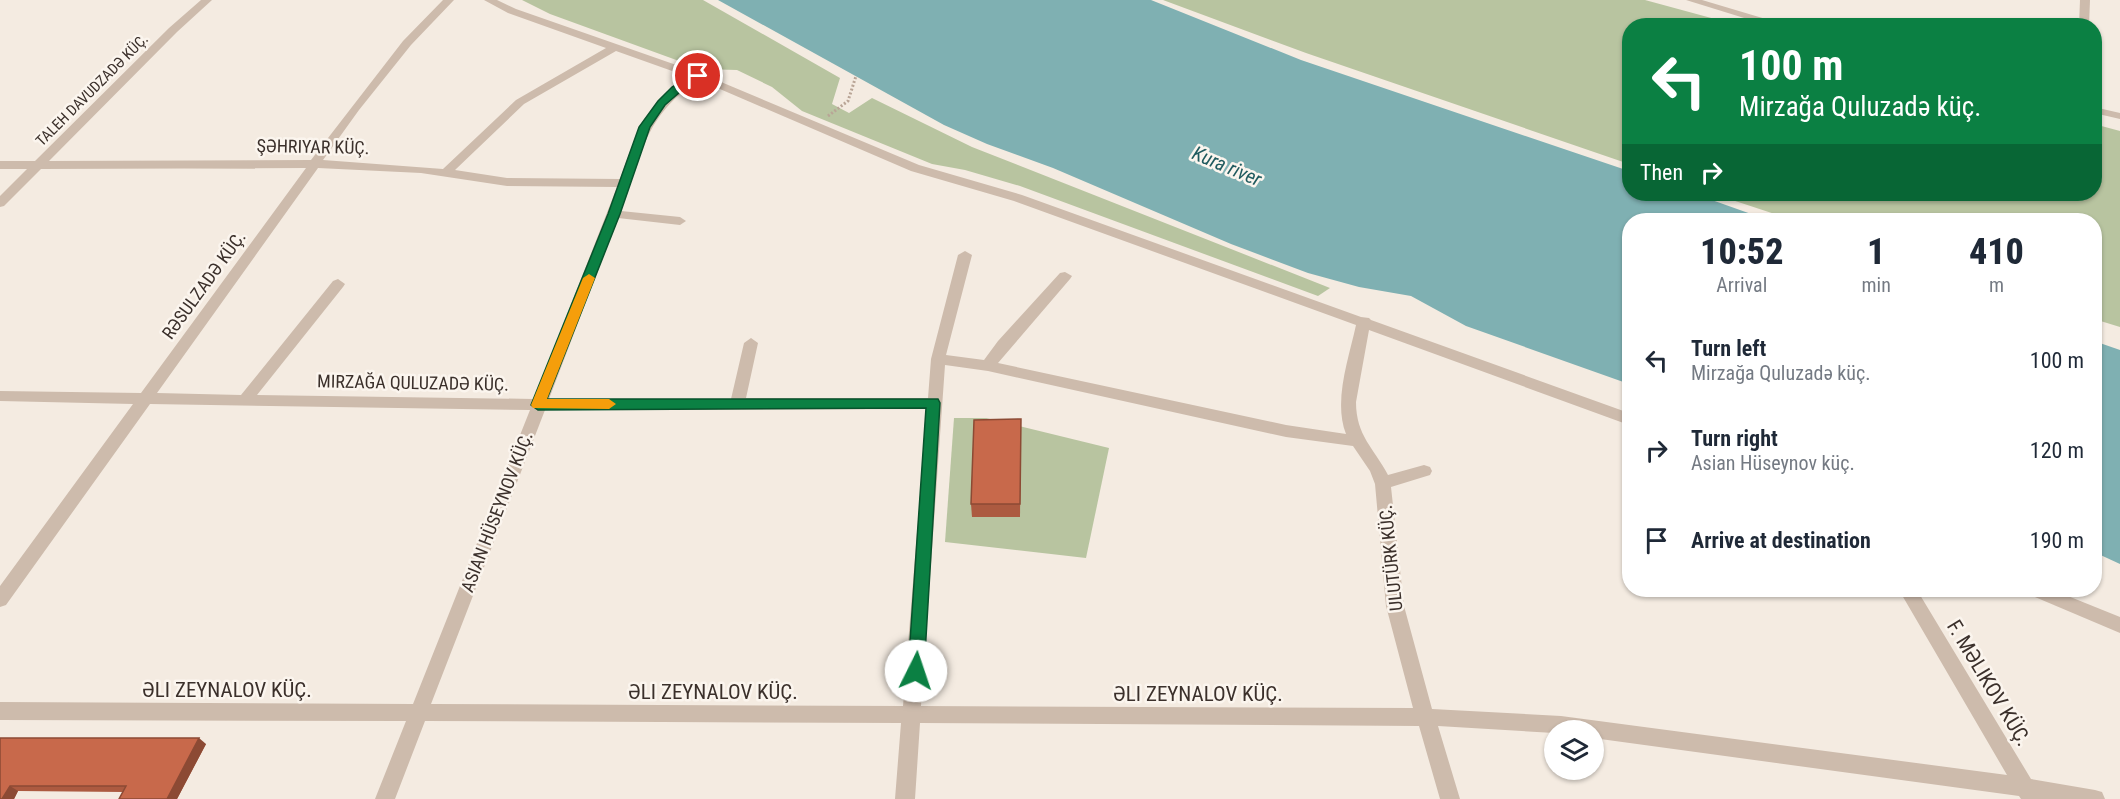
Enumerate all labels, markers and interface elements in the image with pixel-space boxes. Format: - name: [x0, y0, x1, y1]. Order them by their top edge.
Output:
- street label: TALEH DAVUDZADƏ KÜÇ.: [32, 30, 152, 150]
- text: 100 m: [1739, 41, 1844, 90]
- icon: left: [1640, 42, 1718, 120]
- pin: [672, 50, 723, 101]
- icon: arrive: [681, 59, 714, 92]
- text: Mirzağa Quluzadə küç.: [1739, 91, 1981, 123]
- street label: ŞƏHRIYAR KÜÇ.: [257, 135, 369, 158]
- water label: Kura river: [1189, 141, 1266, 192]
- icon: right: [1695, 156, 1728, 189]
- text: Then: [1640, 160, 1683, 185]
- street label: RƏSULZADƏ KÜÇ.: [157, 227, 250, 343]
- text: 10:52: [1700, 231, 1783, 273]
- text: 1: [1867, 231, 1885, 273]
- text: 410: [1969, 231, 2024, 273]
- text: Arrival: [1716, 273, 1767, 297]
- text: min: [1862, 273, 1891, 297]
- text: m: [1989, 273, 2004, 297]
- text: Turn left: [1691, 336, 1766, 361]
- icon: left: [1640, 344, 1673, 377]
- text: 100 m: [2030, 348, 2084, 373]
- text: Mirzağa Quluzadə küç.: [1691, 361, 1871, 385]
- street label: MIRZAĞA QULUZADƏ KÜÇ.: [317, 370, 509, 395]
- text: Turn right: [1691, 426, 1778, 451]
- street label: ASIAN HÜSEYNOV KÜÇ.: [456, 429, 537, 595]
- icon: right: [1640, 434, 1673, 467]
- text: 120 m: [2030, 438, 2084, 463]
- text: Asian Hüseynov küç.: [1691, 451, 1855, 475]
- street label: ULUTÜRK KÜÇ.: [1375, 504, 1406, 612]
- icon: arrive: [1640, 524, 1673, 557]
- text: Arrive at destination: [1691, 528, 1871, 553]
- text: 190 m: [2030, 528, 2084, 553]
- street label: F. MƏLIKOV KÜÇ.: [1942, 616, 2036, 750]
- position arrow: [884, 639, 948, 703]
- street label: ƏLI ZEYNALOV KÜÇ.: [142, 678, 312, 702]
- street label: ƏLI ZEYNALOV KÜÇ.: [628, 680, 798, 704]
- street label: ƏLI ZEYNALOV KÜÇ.: [1113, 682, 1283, 706]
- map controls: [1544, 720, 1604, 780]
- button: layers: [1544, 720, 1604, 780]

